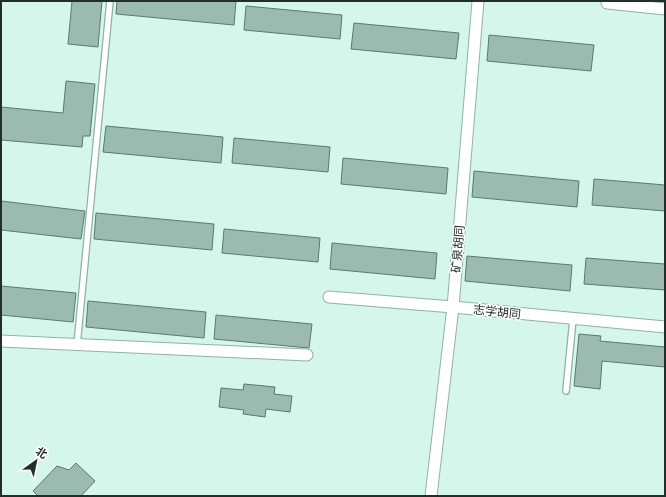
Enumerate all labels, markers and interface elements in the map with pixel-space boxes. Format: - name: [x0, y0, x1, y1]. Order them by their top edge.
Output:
- street label: 矿泉胡同: [449, 224, 467, 274]
- street label: 志学胡同: [472, 303, 522, 321]
- north arrow: [16, 441, 56, 481]
- text: 北: [33, 445, 49, 461]

